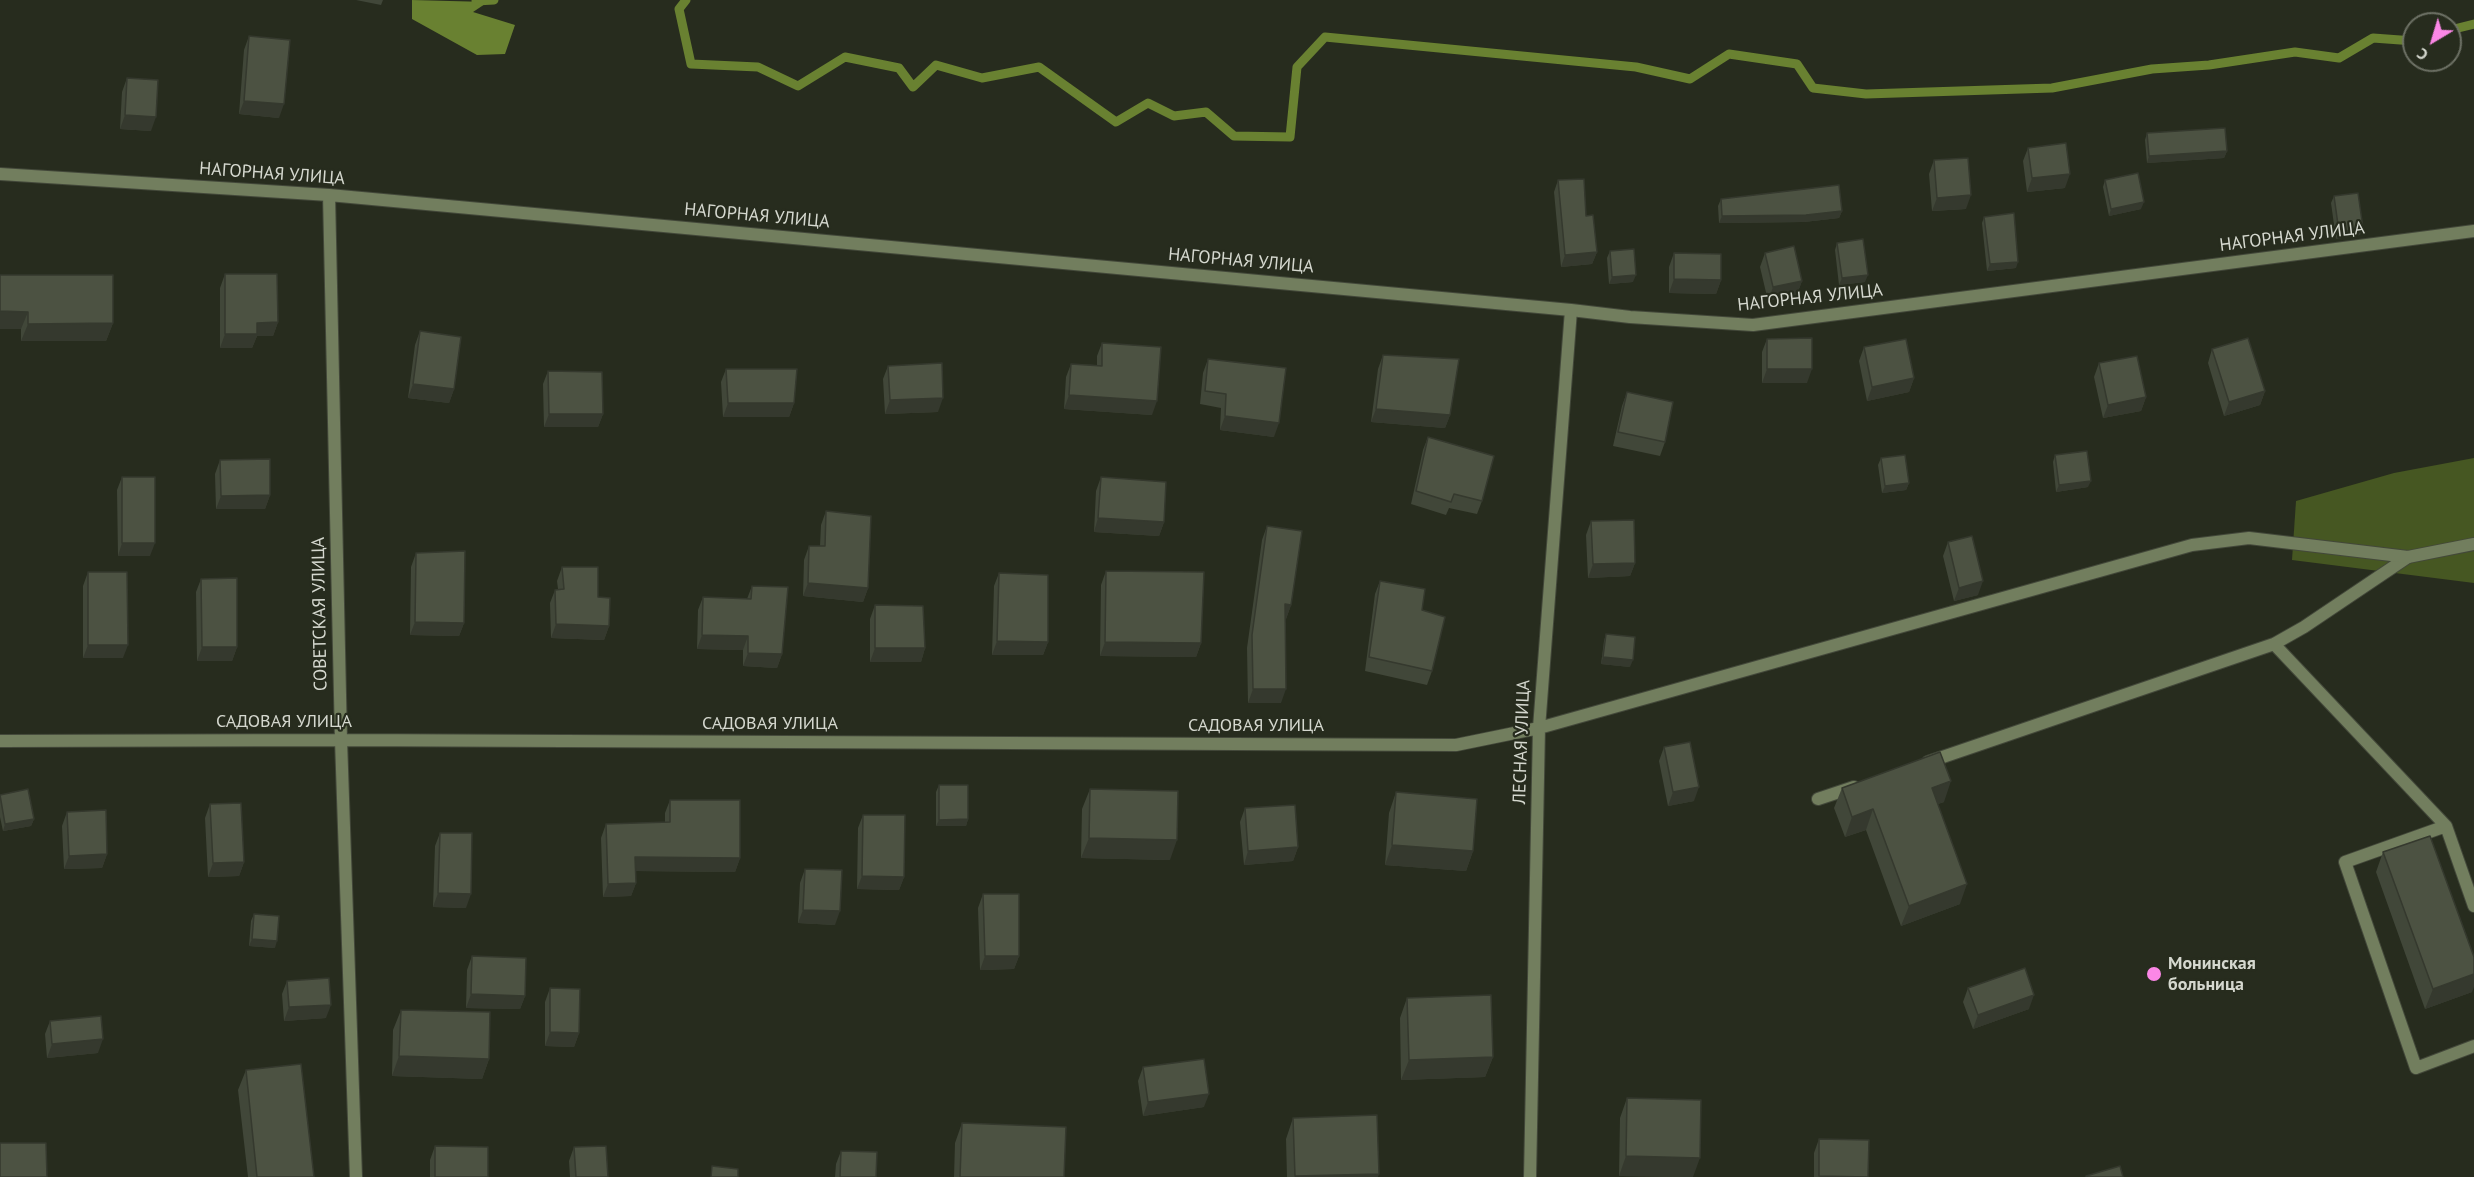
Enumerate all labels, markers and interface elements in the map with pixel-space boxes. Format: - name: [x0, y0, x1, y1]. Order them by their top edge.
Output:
- north arrow: [2402, 12, 2462, 72]
- text: С: [2412, 44, 2432, 65]
- street label: НАГОРНАЯ УЛИЦА: [198, 158, 346, 190]
- street label: НАГОРНАЯ УЛИЦА: [683, 199, 831, 233]
- street label: НАГОРНАЯ УЛИЦА: [2218, 217, 2366, 257]
- street label: НАГОРНАЯ УЛИЦА: [1167, 244, 1315, 278]
- street label: НАГОРНАЯ УЛИЦА: [1736, 280, 1884, 316]
- street label: СОВЕТСКАЯ УЛИЦА: [308, 537, 332, 691]
- street label: ЛЕСНАЯ УЛИЦА: [1509, 679, 1535, 805]
- street label: САДОВАЯ УЛИЦА: [216, 711, 352, 733]
- street label: САДОВАЯ УЛИЦА: [702, 713, 838, 735]
- street label: САДОВАЯ УЛИЦА: [1188, 715, 1324, 737]
- place label: Монинская больница: [2168, 953, 2256, 996]
- marker: Монинская больница: [2145, 965, 2163, 983]

